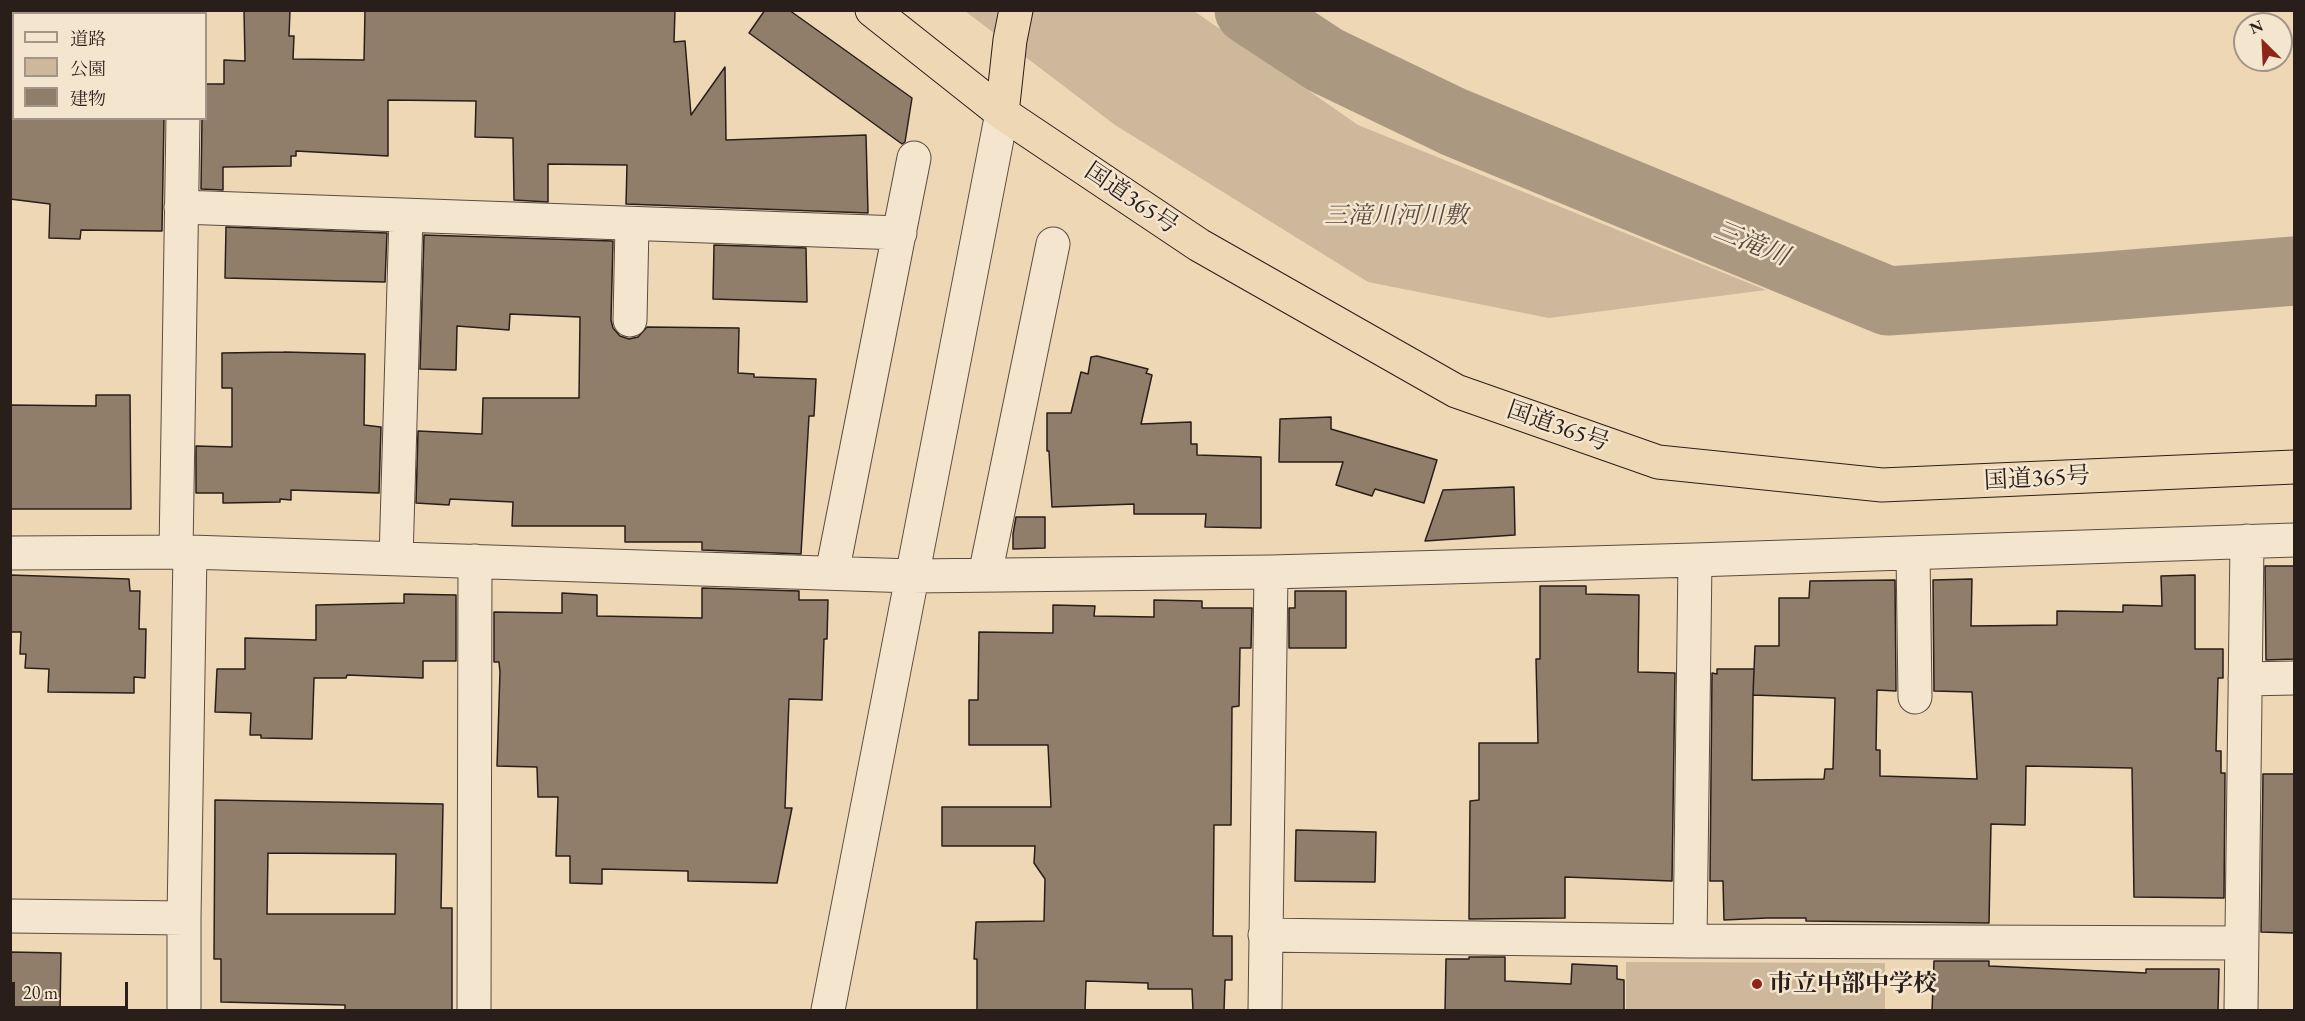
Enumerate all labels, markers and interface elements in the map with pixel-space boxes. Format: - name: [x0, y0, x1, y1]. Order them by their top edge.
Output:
- legend: [12, 12, 207, 120]
- north arrow: [2233, 12, 2293, 72]
- text: N: [2246, 15, 2266, 39]
- text: 道路: [70, 27, 106, 50]
- text: 公園: [70, 57, 106, 80]
- text: 建物: [70, 87, 106, 110]
- street label: 国道365号: [1079, 157, 1183, 241]
- park label: 三滝川河川敷: [1324, 202, 1468, 230]
- water label: 三滝川: [1709, 215, 1793, 273]
- street label: 国道365号: [1503, 396, 1613, 458]
- street label: 国道365号: [1983, 462, 2091, 496]
- scale bar: [15, 970, 130, 1008]
- place label: 市立中部中学校: [1769, 970, 1937, 998]
- marker: 市立中部中学校: [1750, 977, 1764, 991]
- text: 20 m: [23, 981, 58, 1004]

